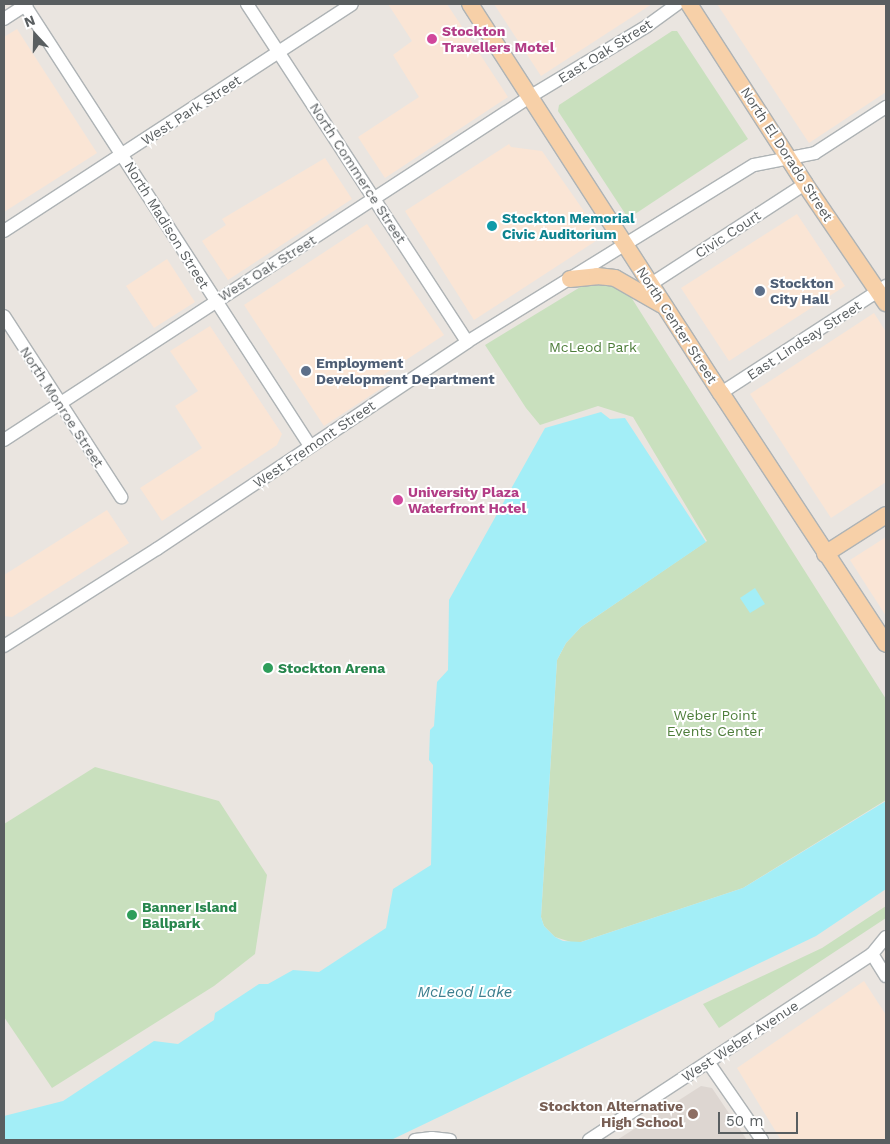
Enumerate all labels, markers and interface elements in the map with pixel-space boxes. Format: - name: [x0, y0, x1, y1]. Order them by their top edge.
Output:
- north arrow: [10, 10, 60, 60]
- text: N: [22, 12, 37, 30]
- street label: East Oak Street: [555, 15, 655, 87]
- place label: Stockton Travellers Motel: [442, 23, 554, 56]
- marker: Stockton Travellers Motel: [426, 33, 438, 45]
- street label: West Park Street: [138, 71, 244, 149]
- street label: North El Dorado Street: [737, 84, 837, 224]
- street label: North Commerce Street: [306, 100, 410, 246]
- street label: North Madison Street: [121, 158, 213, 292]
- street label: Civic Court: [692, 207, 764, 261]
- place label: Stockton Memorial Civic Auditorium: [502, 210, 635, 242]
- marker: Stockton Memorial Civic Auditorium: [486, 220, 498, 232]
- street label: West Oak Street: [215, 231, 319, 305]
- street label: North Center Street: [633, 263, 721, 387]
- place label: Stockton City Hall: [770, 275, 833, 308]
- marker: Stockton City Hall: [754, 285, 766, 297]
- street label: East Lindsay Street: [743, 297, 865, 383]
- park label: McLeod Park: [549, 339, 637, 355]
- street label: North Monroe Street: [17, 343, 107, 471]
- place label: Employment Development Department: [316, 355, 495, 388]
- marker: Employment Development Department: [300, 365, 312, 377]
- street label: West Fremont Street: [250, 397, 378, 491]
- place label: University Plaza Waterfront Hotel: [408, 484, 526, 516]
- marker: University Plaza Waterfront Hotel: [392, 494, 404, 506]
- place label: Stockton Arena: [278, 660, 386, 676]
- marker: Stockton Arena: [262, 662, 274, 674]
- park label: Weber Point Events Center: [667, 707, 763, 740]
- place label: Banner Island Ballpark: [142, 899, 237, 932]
- marker: Banner Island Ballpark: [126, 909, 138, 921]
- water label: McLeod Lake: [418, 984, 512, 1002]
- street label: West Weber Avenue: [678, 997, 802, 1085]
- place label: Stockton Alternative High School: [539, 1098, 683, 1130]
- scale bar: [720, 1102, 800, 1134]
- marker: Stockton Alternative High School: [687, 1108, 699, 1120]
- text: 50 m: [726, 1112, 763, 1130]

